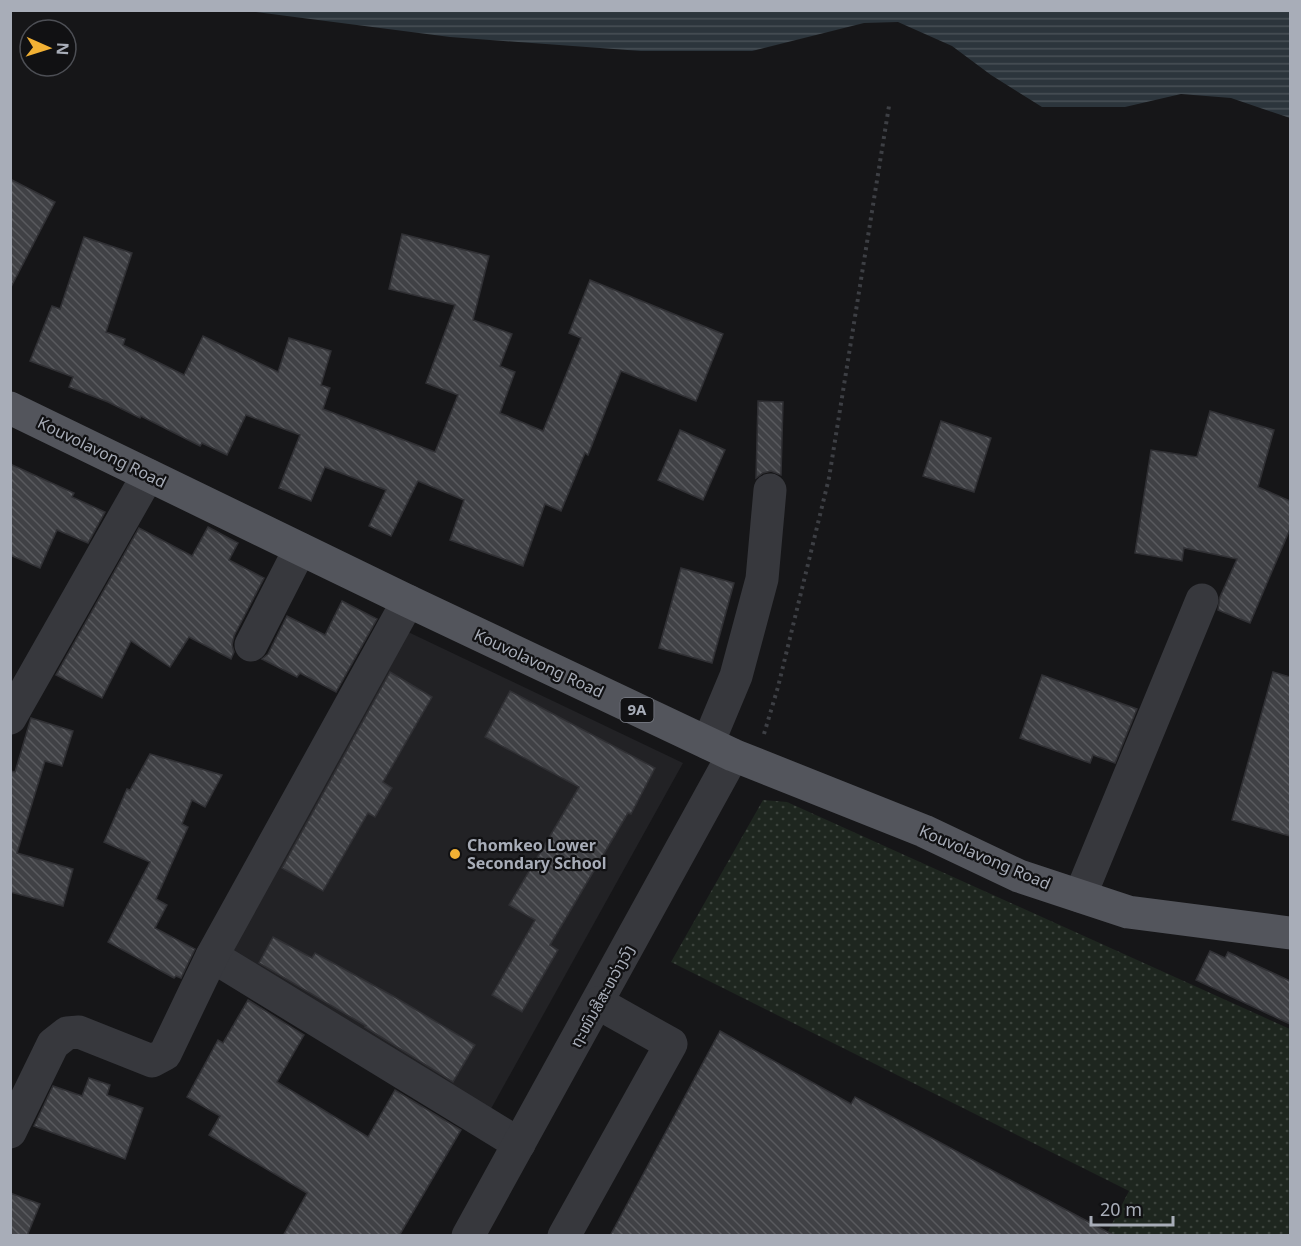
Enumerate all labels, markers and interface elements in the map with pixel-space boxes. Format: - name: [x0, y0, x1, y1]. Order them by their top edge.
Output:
- north arrow: [18, 18, 78, 78]
- text: N: [52, 42, 74, 56]
- street label: Kouvolavong Road: [34, 411, 170, 493]
- street label: Kouvolavong Road: [471, 623, 607, 703]
- road number: 9A: [620, 698, 654, 722]
- street label: Kouvolavong Road: [916, 819, 1054, 895]
- place label: Chomkeo Lower Secondary School: [467, 834, 606, 874]
- marker: Chomkeo Lower Secondary School: [448, 847, 462, 861]
- street label: ຖະໜົນສີສະຫວ່າງວົງ: [565, 941, 639, 1051]
- scale bar: [1091, 1189, 1174, 1227]
- text: 20 m: [1100, 1197, 1142, 1221]

